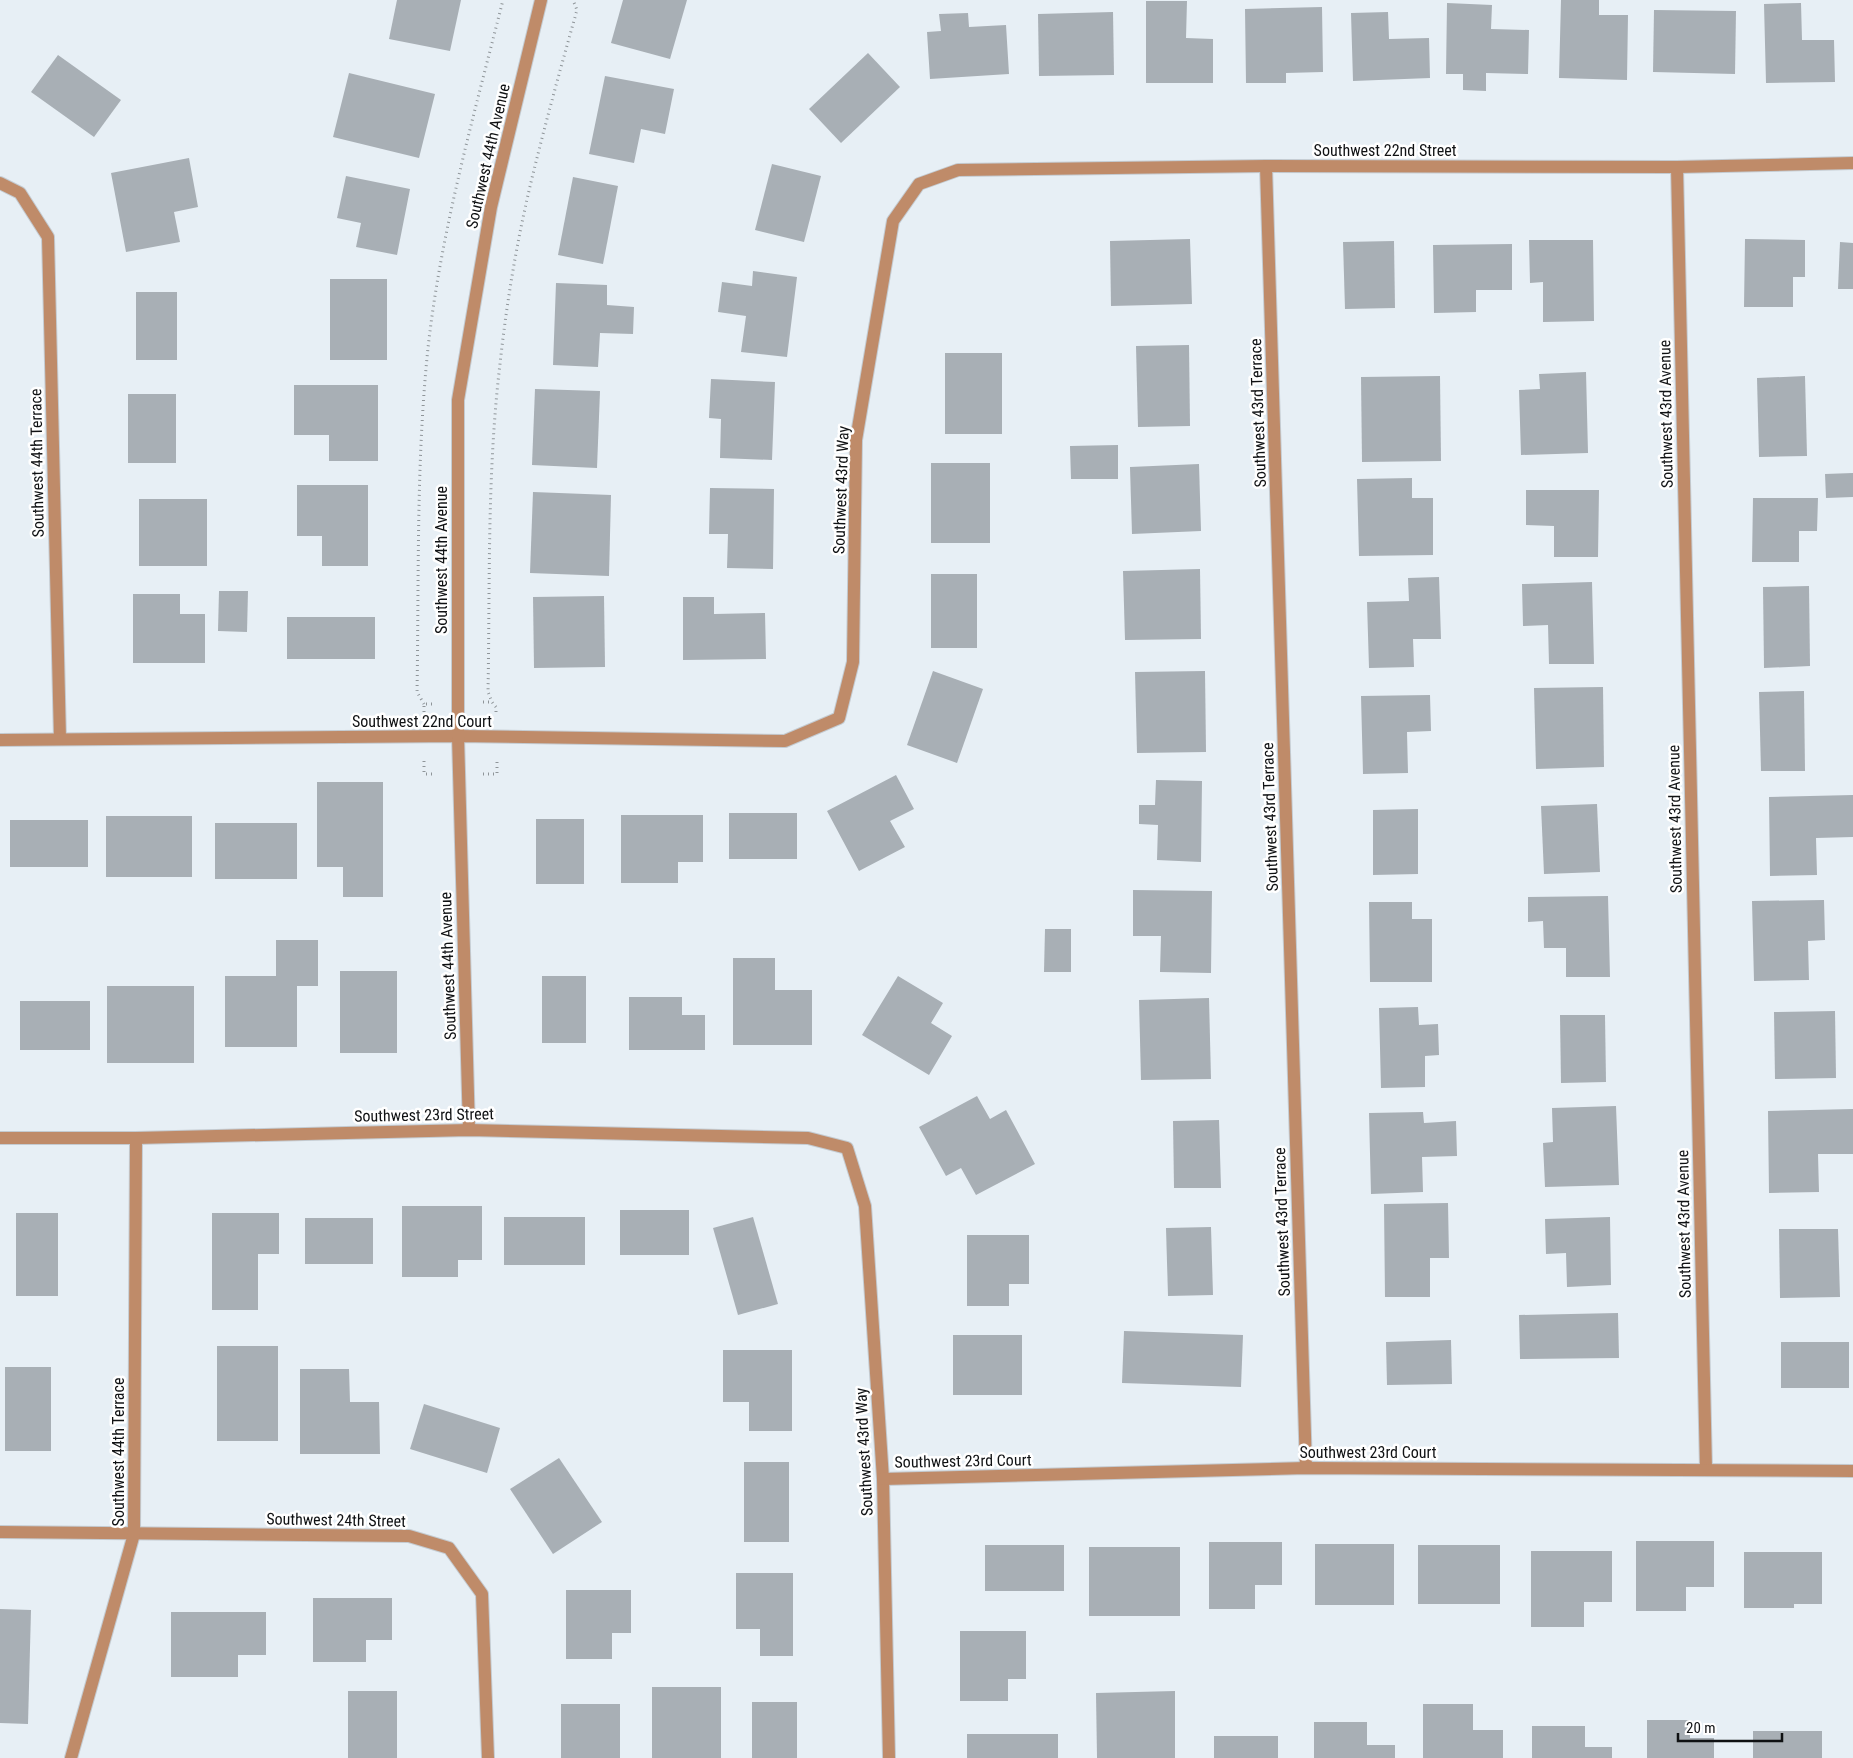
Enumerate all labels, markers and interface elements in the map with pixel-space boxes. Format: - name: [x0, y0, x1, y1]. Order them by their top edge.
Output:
- street label: Southwest 44th Avenue: [462, 82, 514, 230]
- street label: Southwest 22nd Street: [1314, 141, 1457, 160]
- street label: Southwest 43rd Terrace: [1246, 338, 1270, 488]
- street label: Southwest 43rd Avenue: [1655, 340, 1677, 488]
- street label: Southwest 44th Terrace: [26, 388, 48, 538]
- street label: Southwest 43rd Way: [829, 425, 853, 554]
- street label: Southwest 44th Avenue: [432, 486, 451, 634]
- street label: Southwest 22nd Court: [352, 712, 492, 731]
- street label: Southwest 43rd Terrace: [1258, 742, 1282, 892]
- street label: Southwest 43rd Avenue: [1664, 745, 1686, 893]
- street label: Southwest 44th Avenue: [436, 892, 460, 1040]
- street label: Southwest 23rd Street: [354, 1104, 494, 1126]
- street label: Southwest 43rd Terrace: [1270, 1147, 1294, 1297]
- street label: Southwest 43rd Avenue: [1673, 1150, 1695, 1298]
- street label: Southwest 44th Terrace: [109, 1378, 128, 1526]
- street label: Southwest 43rd Way: [851, 1387, 877, 1517]
- street label: Southwest 23rd Court: [1299, 1443, 1437, 1462]
- street label: Southwest 23rd Court: [894, 1450, 1032, 1472]
- street label: Southwest 24th Street: [266, 1509, 406, 1531]
- scale bar: [1678, 1710, 1782, 1742]
- text: 20 m: [1686, 1719, 1716, 1737]

